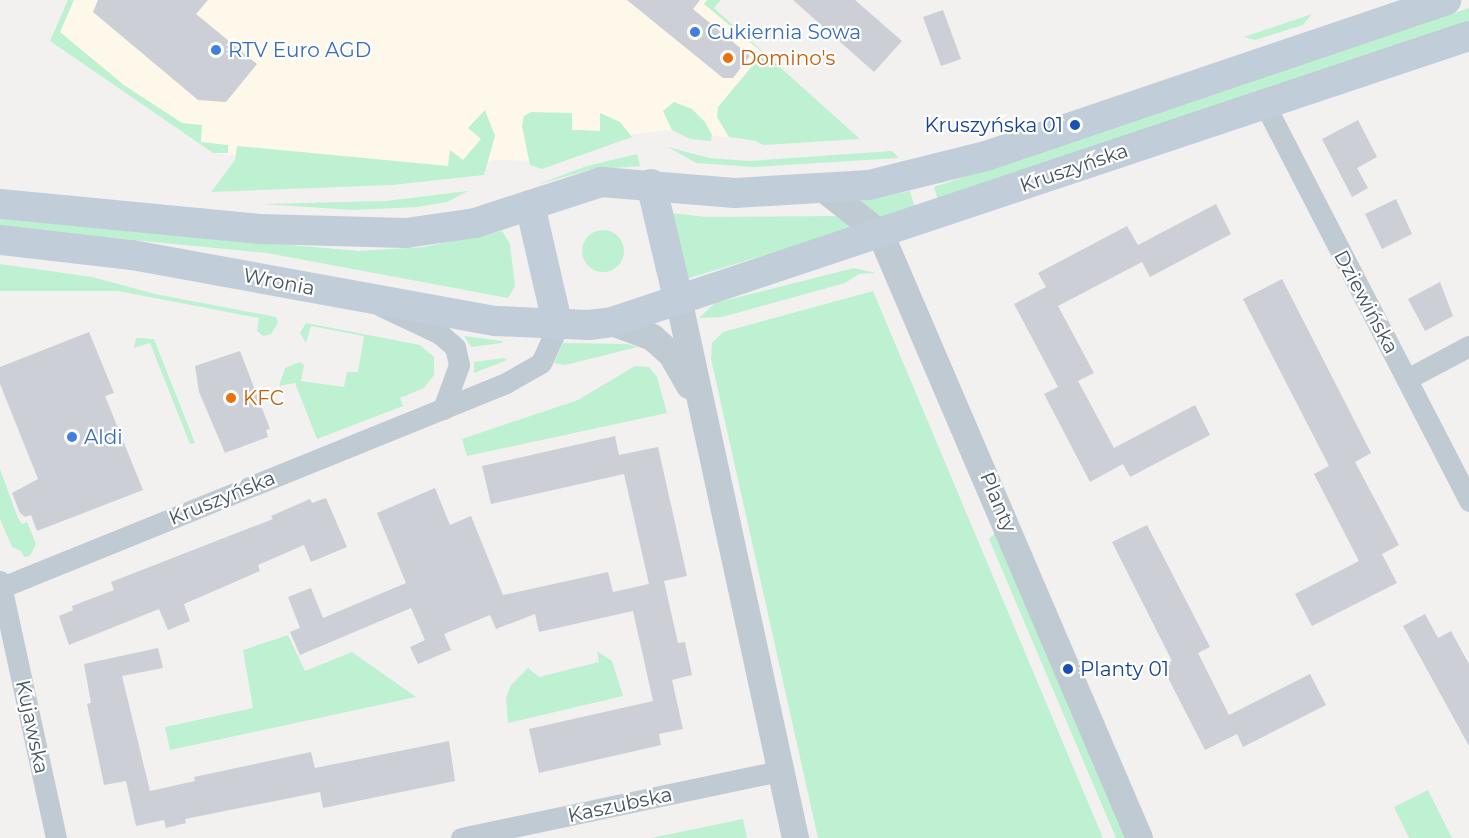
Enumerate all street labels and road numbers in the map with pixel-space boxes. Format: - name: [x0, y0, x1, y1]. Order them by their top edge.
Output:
- street label: Kruszyńska: [1017, 138, 1131, 198]
- street label: Dziewińska: [1329, 246, 1403, 358]
- street label: Wronia: [241, 263, 317, 301]
- street label: Kruszyńska: [165, 466, 279, 530]
- street label: Planty: [975, 468, 1021, 536]
- street label: Kujawska: [10, 678, 54, 776]
- street label: Kaszubska: [566, 782, 674, 828]

